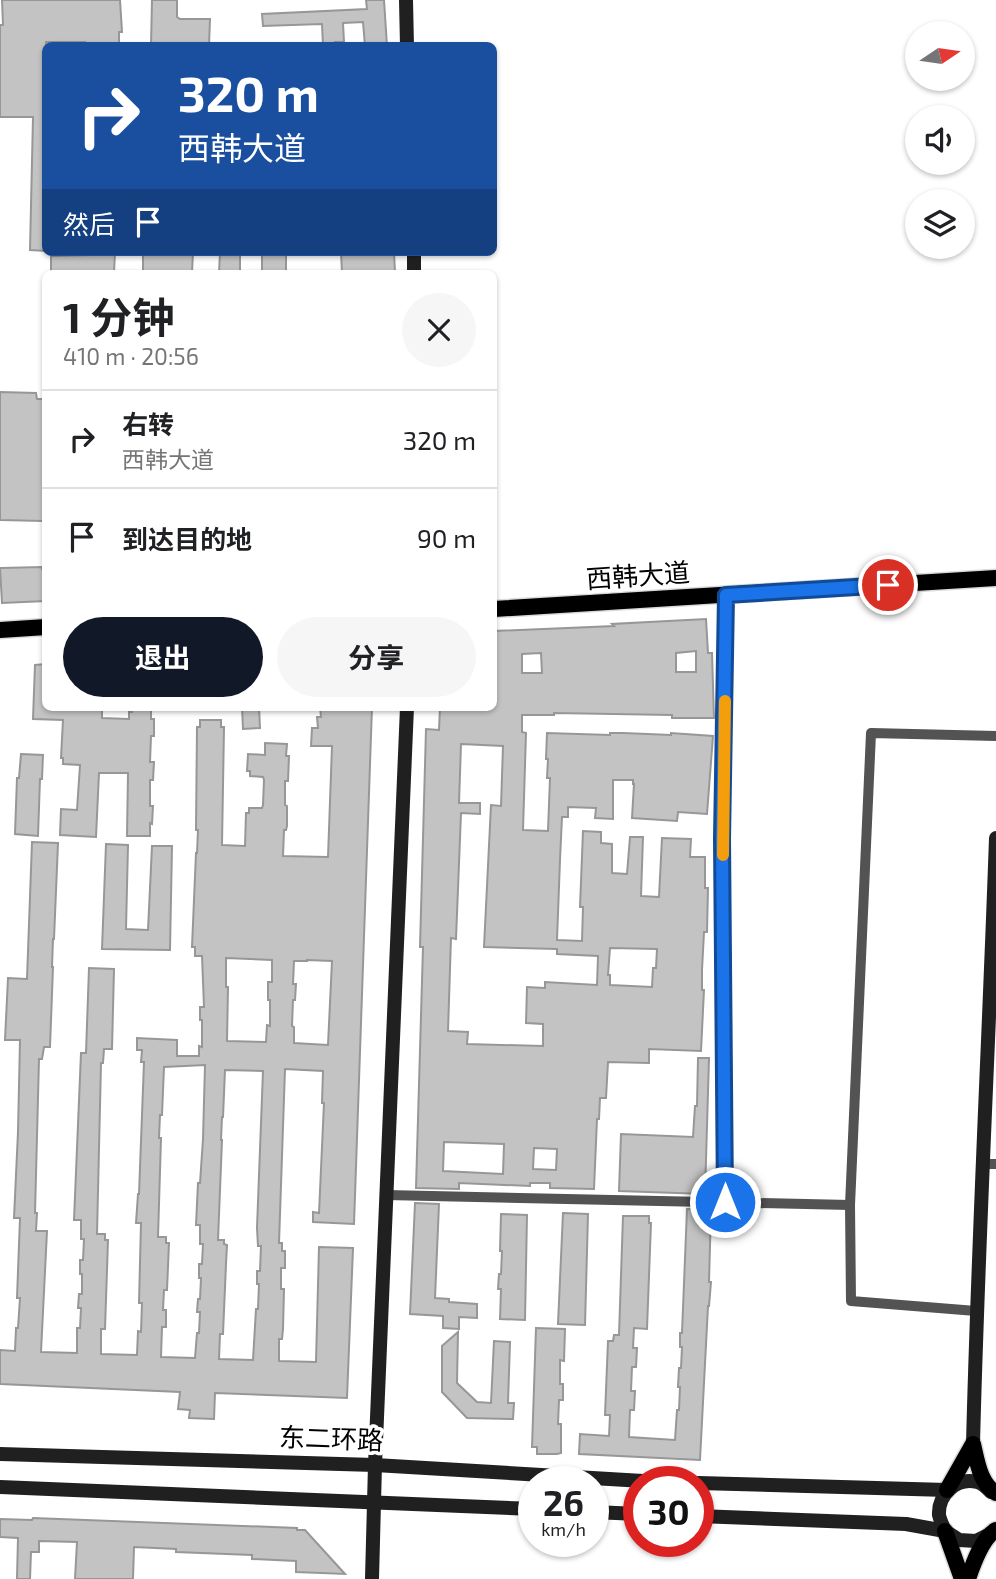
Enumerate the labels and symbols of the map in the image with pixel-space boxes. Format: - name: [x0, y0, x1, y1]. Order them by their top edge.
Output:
- north arrow: [905, 21, 975, 91]
- street label: 西韩大道: [585, 555, 691, 594]
- pin: [858, 555, 918, 615]
- position arrow: [688, 1165, 762, 1239]
- street label: 东二环路: [279, 1420, 384, 1455]
- speed limit sign: 30: [623, 1466, 714, 1557]

